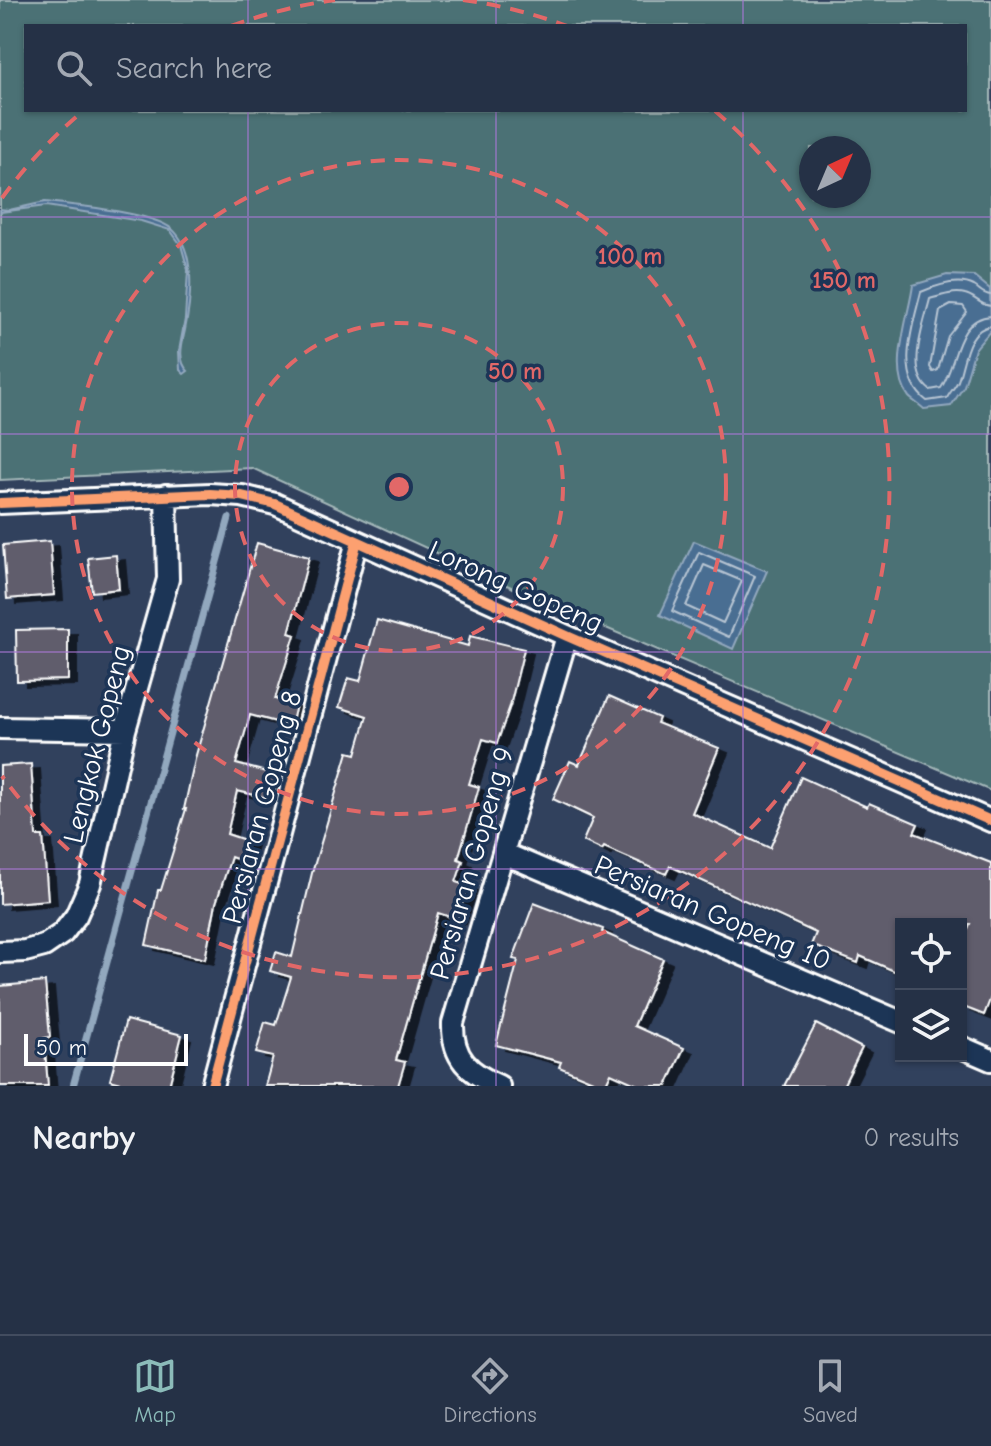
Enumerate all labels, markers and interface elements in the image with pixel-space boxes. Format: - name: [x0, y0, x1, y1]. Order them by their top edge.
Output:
- search box: [24, 24, 967, 112]
- icon: search: [52, 46, 96, 90]
- text: Search here: [116, 51, 272, 86]
- north arrow: [799, 136, 871, 208]
- text: 100 m: [598, 242, 662, 270]
- text: 150 m: [812, 266, 876, 294]
- text: 50 m: [488, 357, 542, 385]
- centre of rings: [385, 473, 413, 501]
- street label: Lorong Gopeng: [423, 534, 608, 640]
- street label: Lengkok Gopeng: [57, 642, 137, 846]
- street label: Persiaran Gopeng 8: [215, 687, 308, 927]
- street label: Persiaran Gopeng 9: [423, 743, 520, 983]
- street label: Persiaran Gopeng 10: [590, 849, 836, 977]
- map controls: [895, 918, 967, 1062]
- button: locate: [895, 918, 967, 990]
- button: layers: [895, 990, 967, 1062]
- scale bar: [24, 1030, 188, 1066]
- text: 50 m: [36, 1035, 87, 1061]
- text: Nearby: [32, 1118, 135, 1158]
- text: 0 results: [864, 1123, 959, 1153]
- tab: Map: [133, 1354, 177, 1428]
- tab: Directions: [444, 1354, 537, 1428]
- tab: Saved: [803, 1354, 858, 1428]

